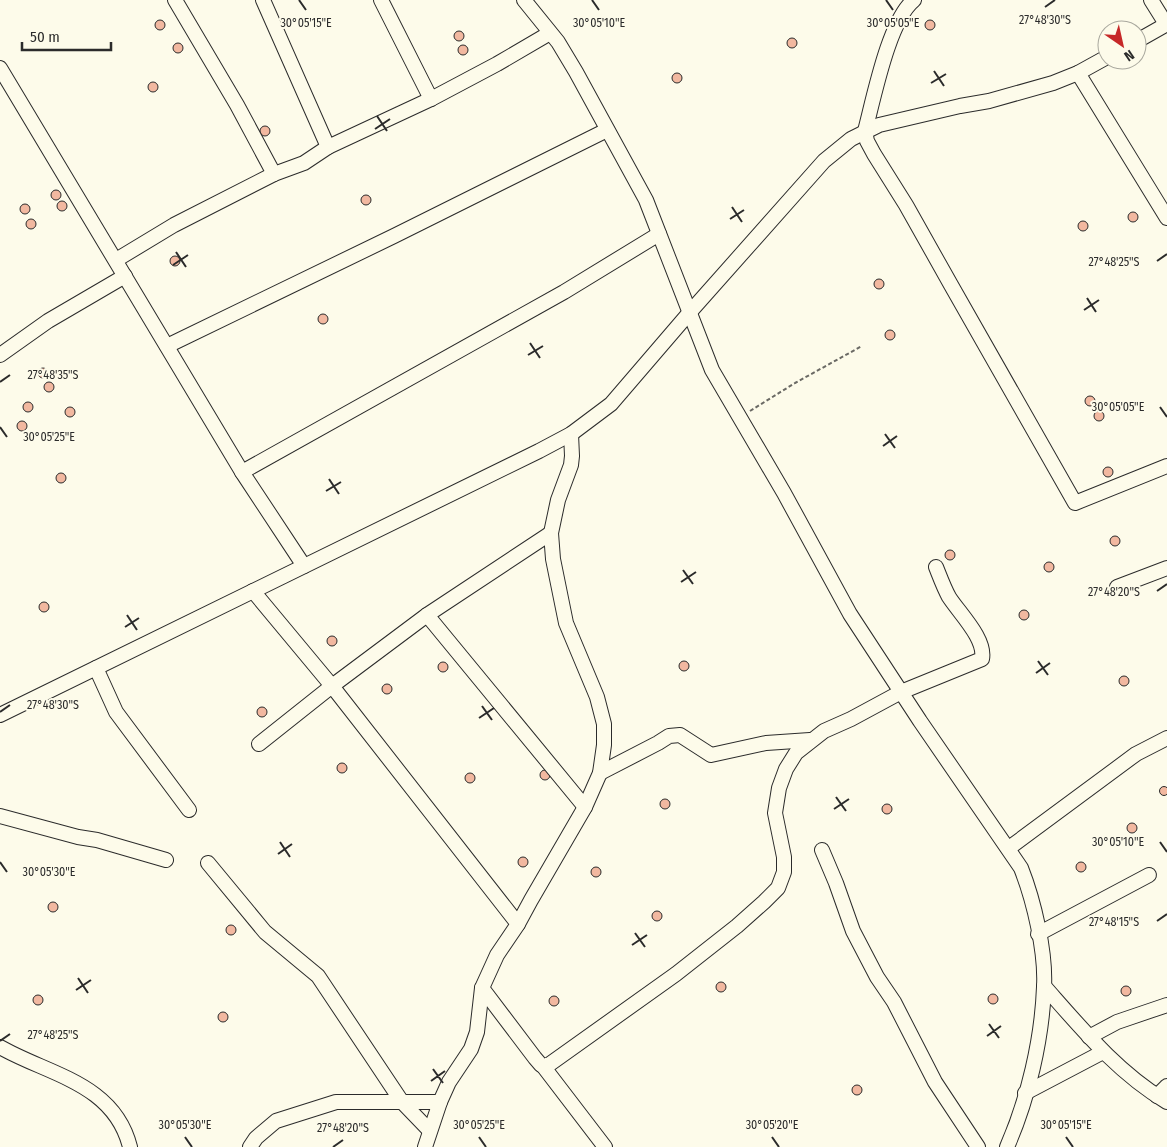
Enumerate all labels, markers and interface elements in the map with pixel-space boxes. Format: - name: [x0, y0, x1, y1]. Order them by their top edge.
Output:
- text: 27°48'30"S: [1019, 13, 1071, 27]
- text: 30°05'15"E: [280, 16, 332, 30]
- text: 30°05'10"E: [573, 16, 625, 30]
- text: 30°05'05"E: [867, 16, 920, 30]
- scale bar: [22, 20, 111, 52]
- north arrow: [1097, 20, 1147, 70]
- text: 50 m: [30, 28, 60, 46]
- text: N: [1121, 46, 1137, 65]
- text: 27°48'25"S: [1089, 255, 1139, 269]
- text: 27°48'35"S: [28, 368, 79, 382]
- text: 30°05'05"E: [1092, 400, 1145, 414]
- text: 30°05'25"E: [23, 430, 75, 444]
- text: 27°48'20"S: [1088, 585, 1140, 599]
- text: 27°48'30"S: [27, 698, 79, 712]
- text: 30°05'10"E: [1092, 835, 1144, 849]
- text: 30°05'30"E: [23, 865, 76, 879]
- text: 27°48'15"S: [1089, 915, 1139, 929]
- text: 27°48'25"S: [28, 1028, 78, 1042]
- text: 30°05'30"E: [159, 1118, 212, 1132]
- text: 30°05'25"E: [453, 1118, 505, 1132]
- text: 30°05'20"E: [746, 1118, 799, 1132]
- text: 30°05'15"E: [1040, 1118, 1092, 1132]
- text: 27°48'20"S: [317, 1121, 369, 1135]

